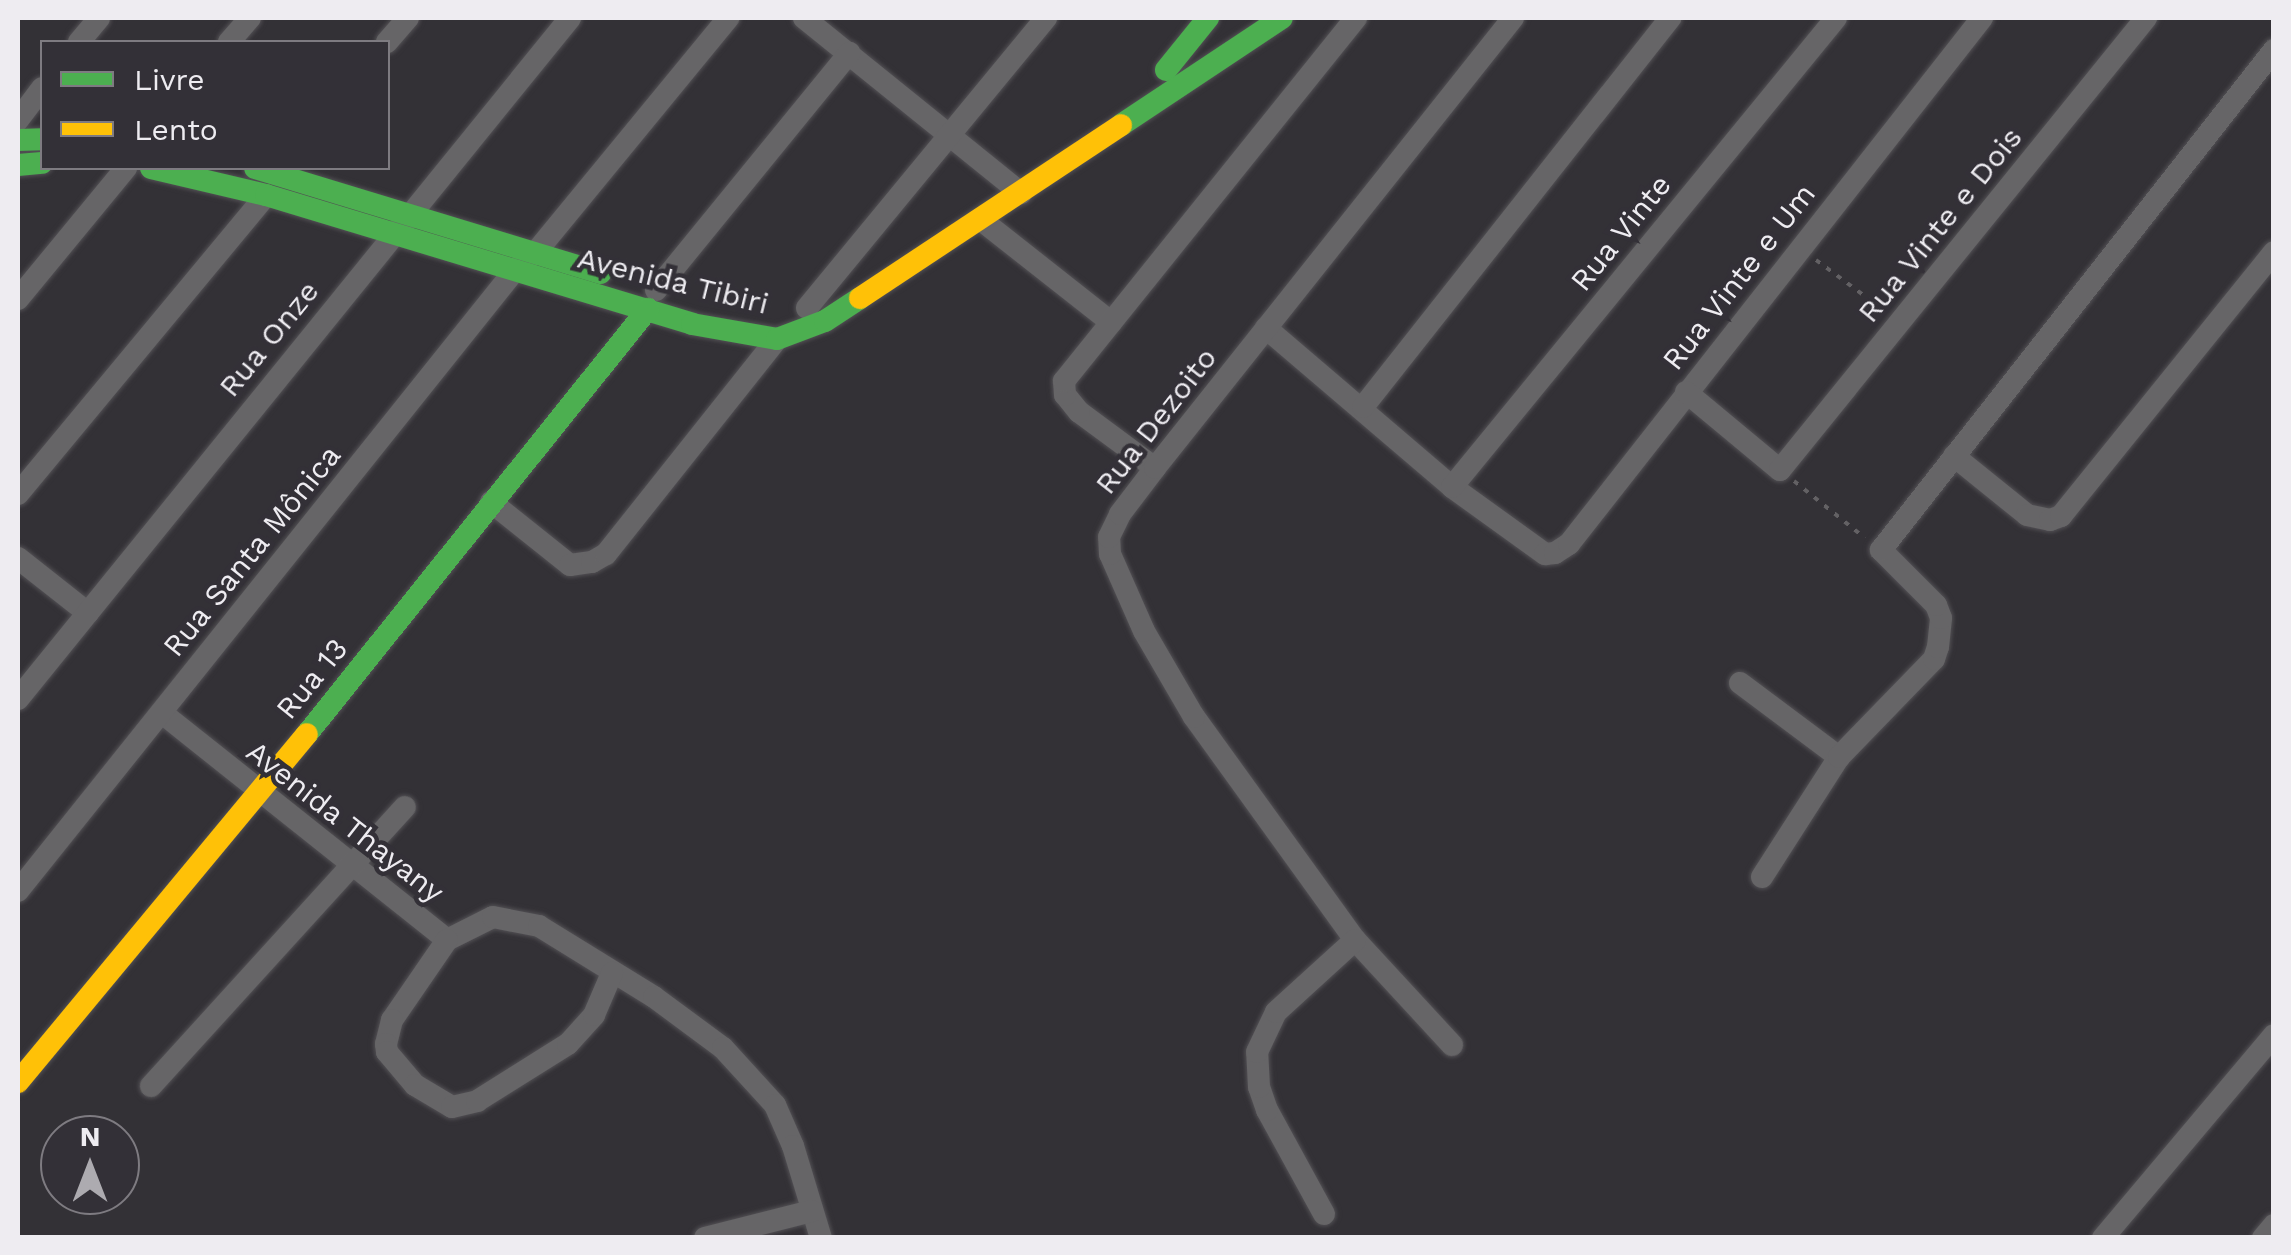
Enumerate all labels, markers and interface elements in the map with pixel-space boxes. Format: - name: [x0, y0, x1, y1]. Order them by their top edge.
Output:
- legend: [40, 40, 390, 170]
- text: Livre: [134, 62, 205, 97]
- text: Lento: [134, 112, 218, 147]
- street label: Rua Vinte e Dois: [1850, 120, 2030, 330]
- street label: Rua Vinte: [1563, 167, 1679, 299]
- street label: Rua Vinte e Um: [1654, 176, 1824, 378]
- street label: Avenida Tibiri: [573, 240, 773, 322]
- street label: Rua Onze: [211, 274, 327, 404]
- street label: Rua Dezoito: [1087, 340, 1225, 502]
- street label: Rua Santa Mônica: [155, 437, 349, 665]
- street label: Rua 13: [268, 631, 356, 727]
- street label: Avenida Thayany: [238, 733, 452, 911]
- north arrow: [40, 1115, 140, 1215]
- text: N: [80, 1120, 100, 1153]

